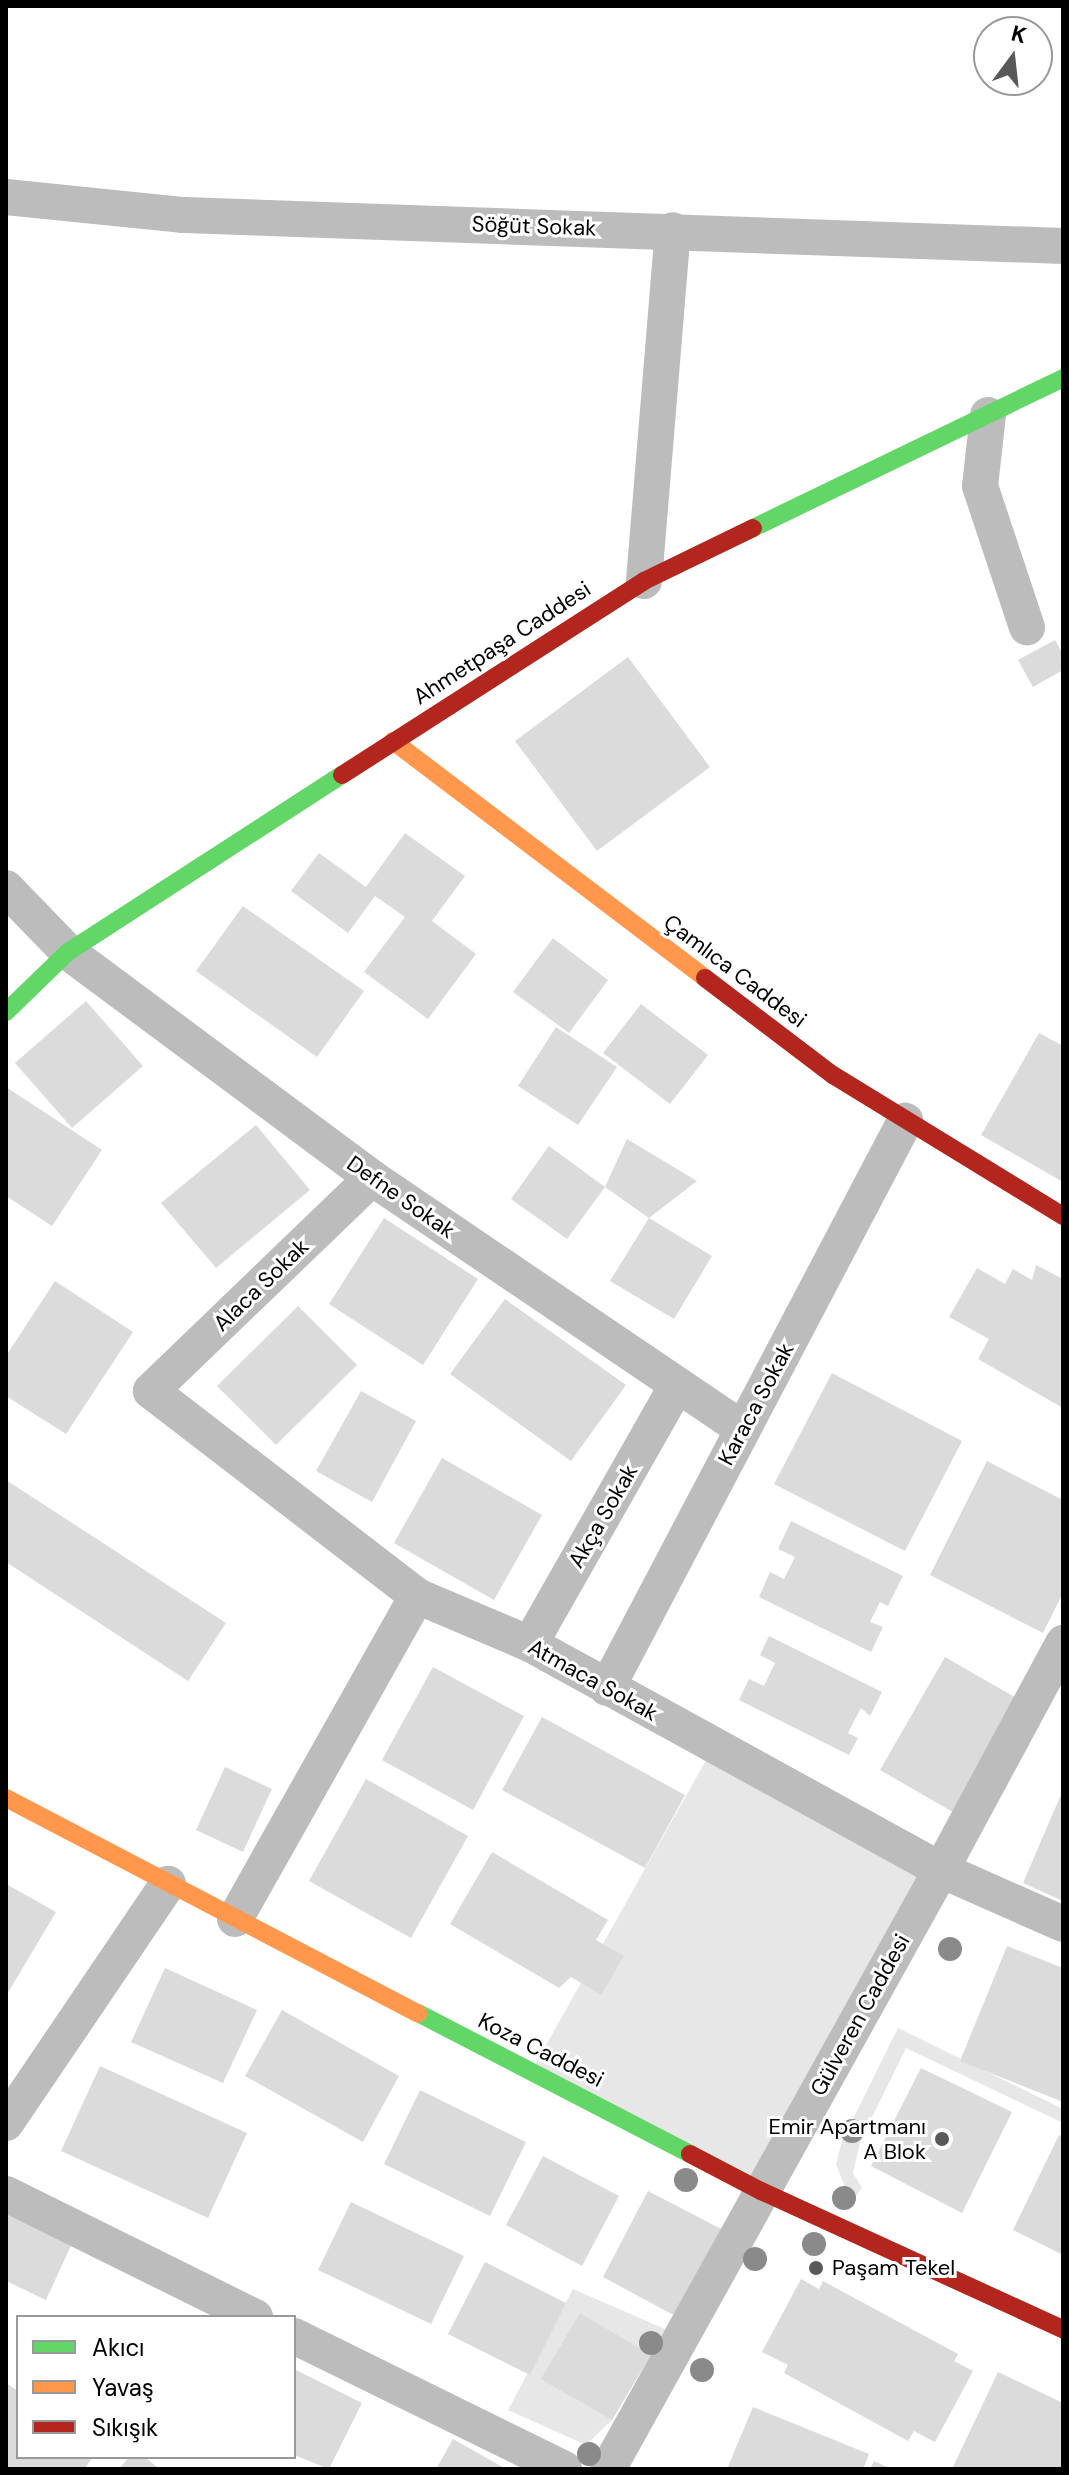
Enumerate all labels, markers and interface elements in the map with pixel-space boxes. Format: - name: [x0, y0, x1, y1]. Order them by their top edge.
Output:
- north arrow: [973, 16, 1053, 96]
- text: K: [1008, 18, 1030, 50]
- street label: Söğüt Sokak: [471, 211, 597, 241]
- street label: Ahmetpaşa Caddesi: [408, 576, 596, 710]
- street label: Çamlıca Caddesi: [658, 909, 812, 1033]
- street label: Defne Sokak: [342, 1150, 460, 1244]
- street label: Alaca Sokak: [208, 1233, 314, 1337]
- street label: Karaca Sokak: [713, 1338, 799, 1470]
- street label: Akça Sokak: [563, 1460, 643, 1572]
- street label: Atmaca Sokak: [524, 1634, 662, 1726]
- street label: Gülveren Caddesi: [805, 1930, 915, 2100]
- street label: Koza Caddesi: [474, 2007, 608, 2093]
- place label: Emir Apartmanı A Blok: [768, 2113, 926, 2164]
- marker: Emir Apartmanı A Blok: [933, 2130, 951, 2148]
- place label: Paşam Tekel: [832, 2255, 955, 2281]
- marker: Paşam Tekel: [807, 2259, 825, 2277]
- legend: [16, 2315, 296, 2459]
- text: Akıcı: [92, 2332, 144, 2363]
- text: Yavaş: [92, 2372, 154, 2403]
- text: Sıkışık: [92, 2412, 158, 2443]

